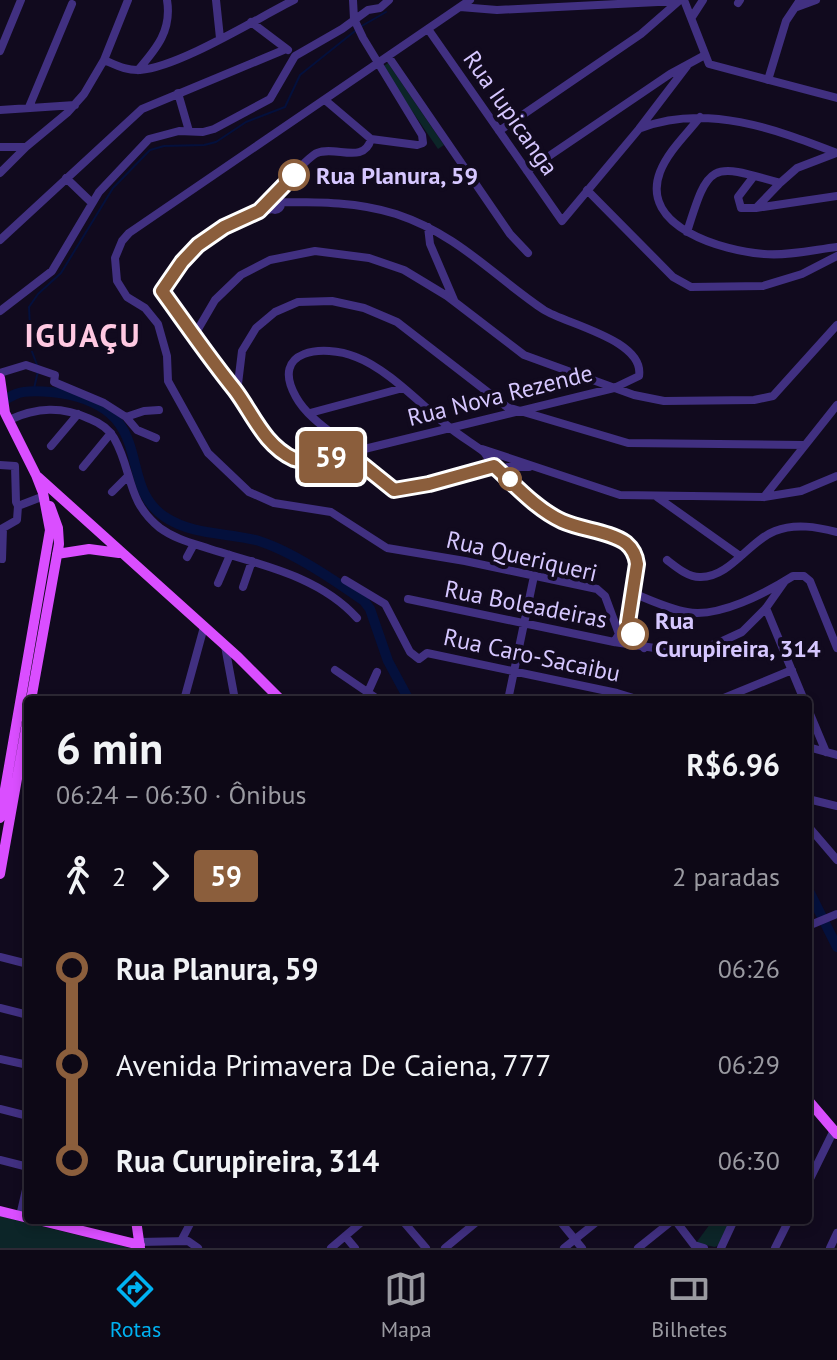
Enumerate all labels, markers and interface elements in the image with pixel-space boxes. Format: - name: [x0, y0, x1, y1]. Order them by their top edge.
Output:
- street label: Rua Iupicanga: [457, 45, 565, 181]
- marker: Rua Planura, 59: [279, 160, 309, 190]
- place label: Rua Planura, 59: [316, 160, 478, 191]
- district label: IGUAÇU: [25, 314, 142, 356]
- street label: Rua Nova Rezende: [404, 357, 596, 433]
- line badge: 59: [295, 431, 367, 483]
- text: 59: [315, 438, 347, 475]
- unlabelled marker: [499, 468, 521, 490]
- street label: Rua Queriqueri: [443, 524, 601, 588]
- street label: Rua Boleadeiras: [442, 573, 610, 635]
- place label: Rua Curupireira, 314: [655, 605, 821, 664]
- marker: Rua Curupireira, 314: [618, 619, 648, 649]
- street label: Rua Caro-Sacaibu: [441, 621, 623, 689]
- text: 6 min: [56, 719, 163, 776]
- text: R$6.96: [687, 745, 780, 784]
- text: 06:24 – 06:30 · Ônibus: [56, 778, 306, 811]
- icon: walk: [56, 854, 100, 898]
- icon: forward: [138, 854, 182, 898]
- text: 59: [210, 857, 242, 894]
- text: 2: [112, 860, 126, 893]
- text: 2 paradas: [672, 860, 780, 893]
- text: Rua Planura, 59: [116, 949, 319, 988]
- text: 06:26: [718, 952, 780, 985]
- text: Avenida Primavera De Caiena, 777: [116, 1045, 551, 1084]
- text: 06:29: [718, 1048, 780, 1081]
- text: Rua Curupireira, 314: [116, 1141, 379, 1180]
- text: 06:30: [718, 1144, 780, 1177]
- tab: Rotas: [110, 1267, 161, 1343]
- tab: Mapa: [381, 1267, 432, 1343]
- tab: Bilhetes: [651, 1267, 727, 1343]

